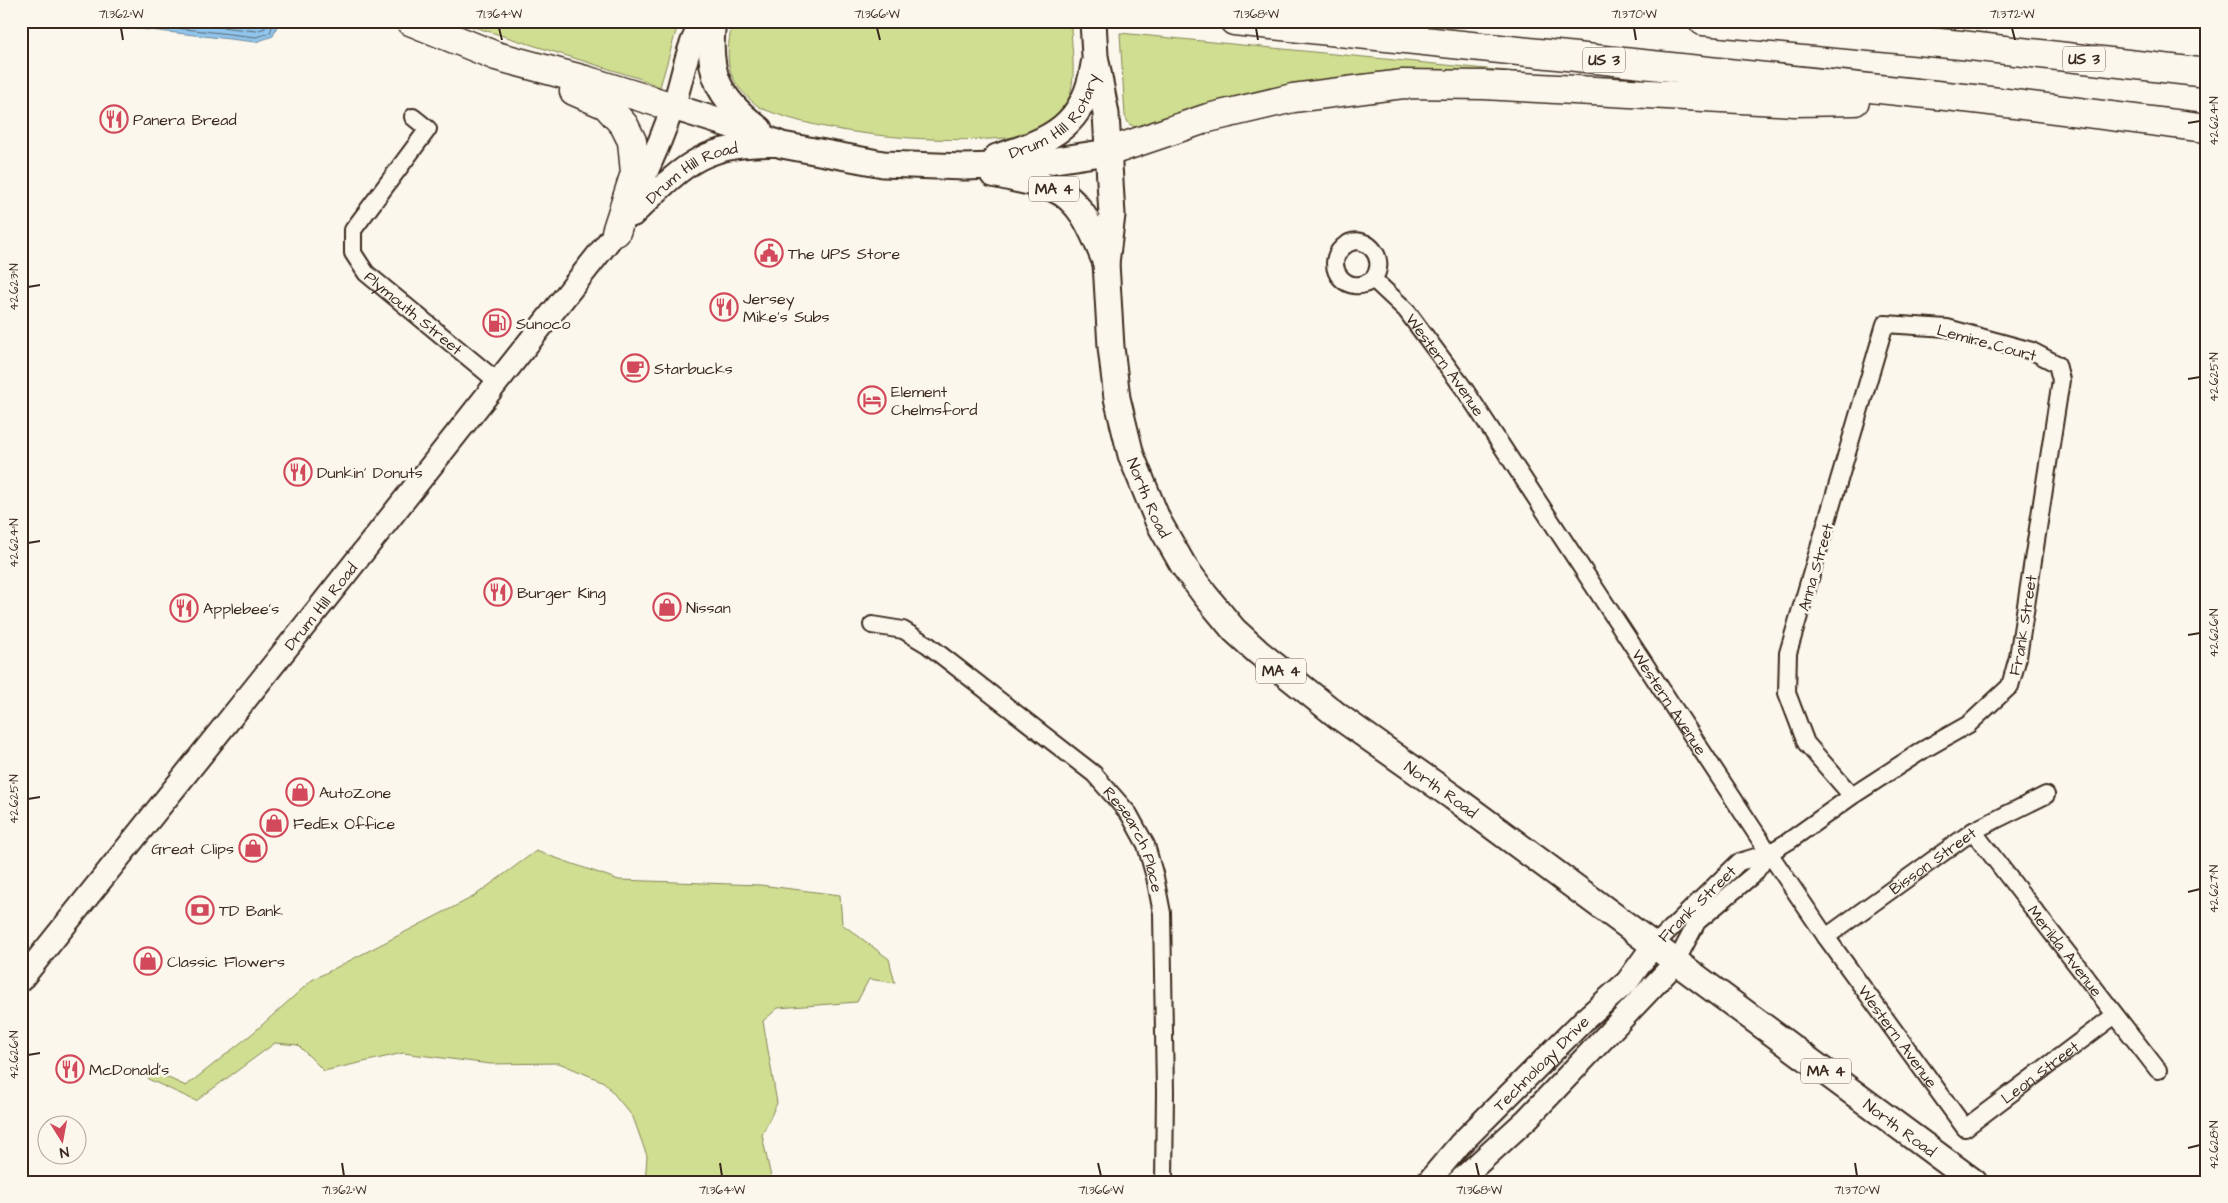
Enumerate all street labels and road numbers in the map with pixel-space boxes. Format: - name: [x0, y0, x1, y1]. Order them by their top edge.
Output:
- road number: US 3: [2063, 46, 2105, 72]
- road number: US 3: [1583, 48, 1625, 72]
- street label: Drum Hill Rotary: [1006, 71, 1105, 164]
- street label: Drum Hill Road: [641, 137, 739, 209]
- road number: MA 4: [1029, 176, 1079, 202]
- street label: Plymouth Street: [360, 266, 467, 361]
- street label: Western Avenue: [1400, 309, 1490, 421]
- street label: Lemire Court: [1935, 319, 2039, 367]
- street label: North Road: [1121, 454, 1175, 542]
- street label: Anna Street: [1793, 520, 1839, 614]
- street label: Drum Hill Road: [279, 558, 363, 655]
- street label: Frank Street: [2003, 573, 2043, 678]
- street label: Western Avenue: [1626, 645, 1712, 760]
- road number: MA 4: [1256, 658, 1306, 684]
- street label: North Road: [1400, 756, 1482, 824]
- street label: Research Place: [1098, 782, 1168, 895]
- street label: Bisson Street: [1885, 822, 1981, 900]
- street label: Frank Street: [1653, 860, 1742, 947]
- street label: Merilda Avenue: [2022, 901, 2107, 1002]
- street label: Western Avenue: [1853, 981, 1942, 1093]
- street label: Technology Drive: [1489, 1011, 1595, 1117]
- street label: Leon Street: [1997, 1036, 2084, 1109]
- road number: MA 4: [1801, 1058, 1851, 1084]
- street label: North Road: [1859, 1094, 1940, 1162]

